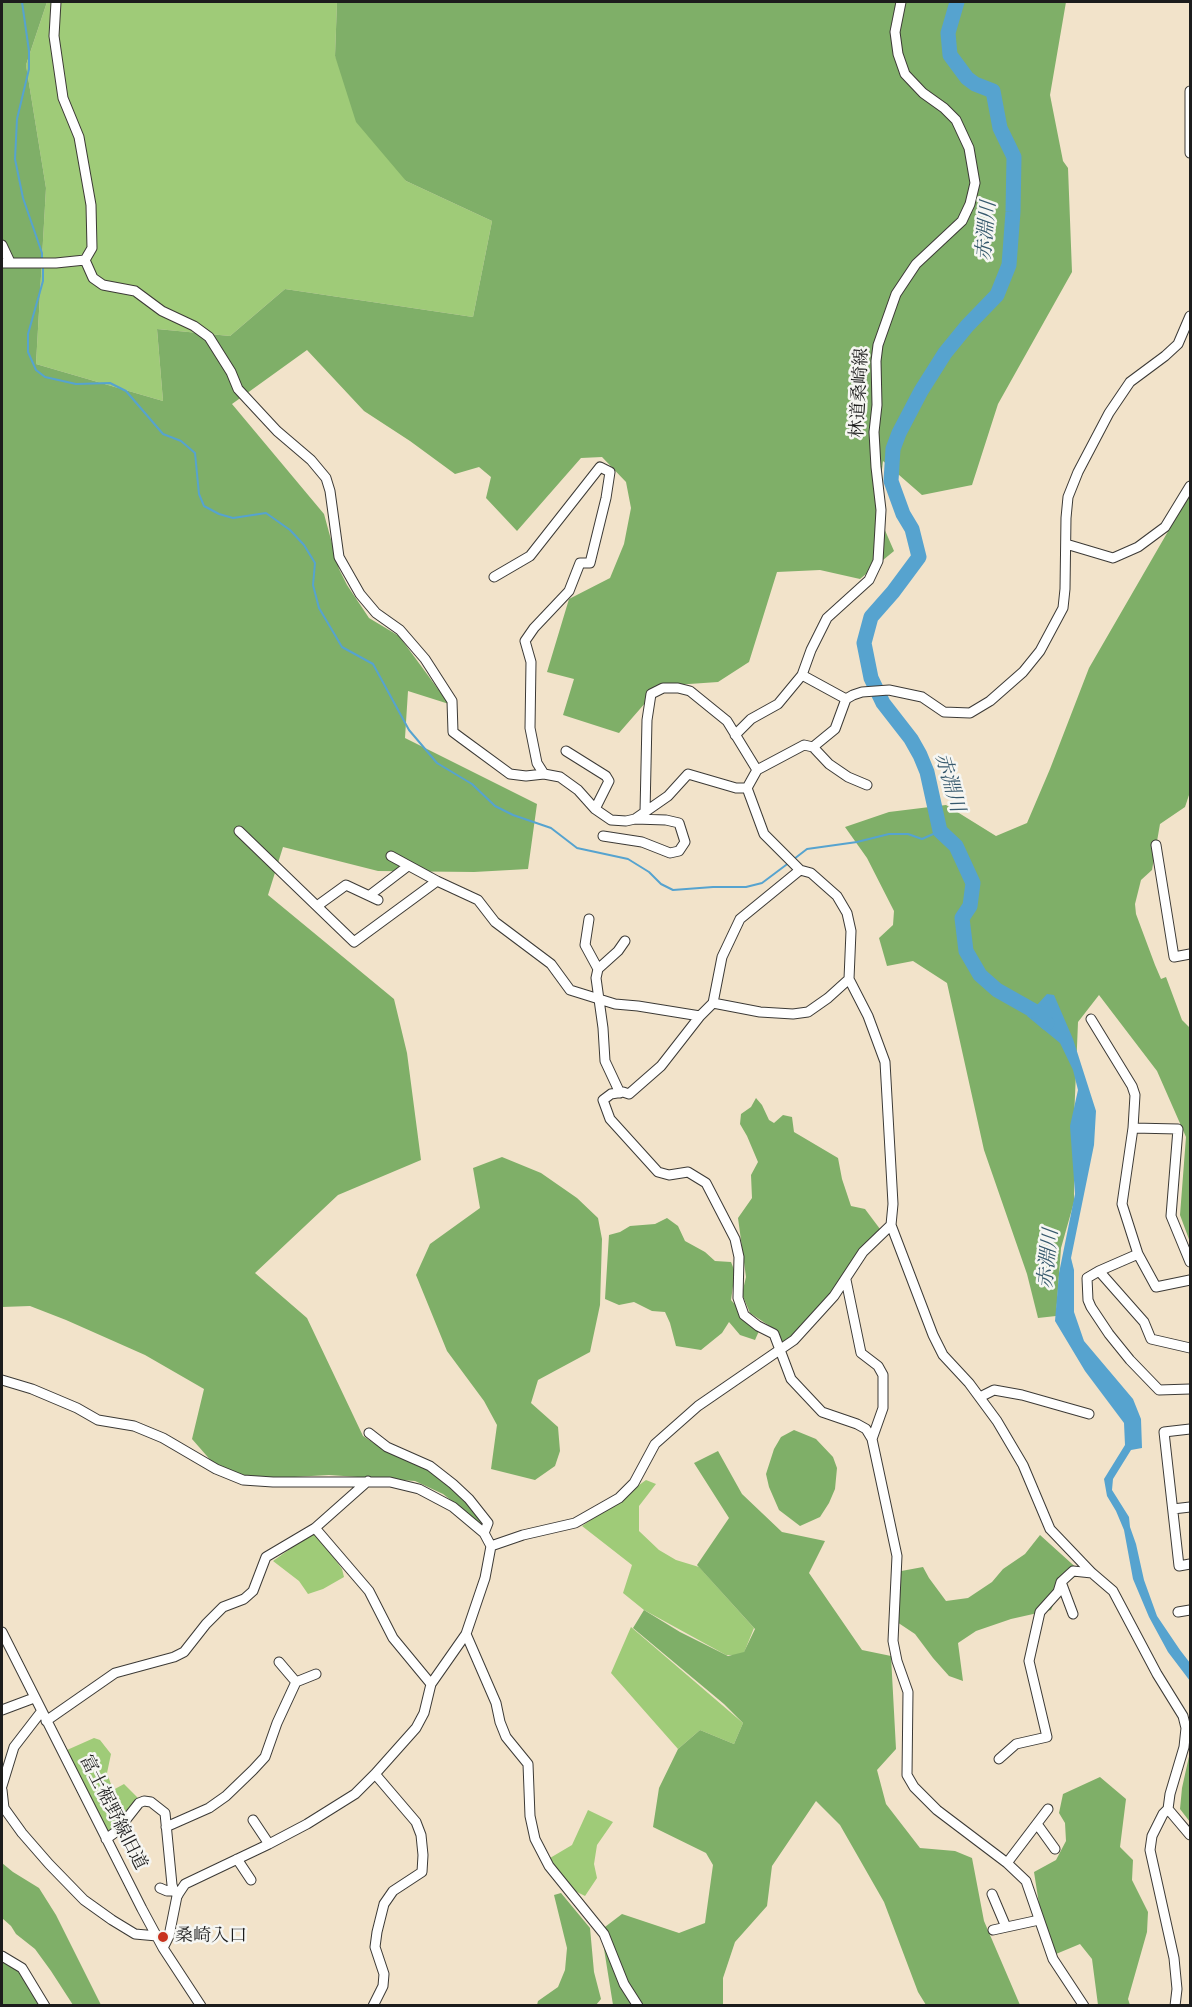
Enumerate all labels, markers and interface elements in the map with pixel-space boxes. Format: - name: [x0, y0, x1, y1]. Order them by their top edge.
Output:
- water label: 赤淵川: [973, 200, 1003, 262]
- street label: 林道桑崎線: [848, 347, 874, 439]
- water label: 赤淵川: [928, 751, 968, 815]
- water label: 赤淵川: [1035, 1228, 1065, 1290]
- street label: 富士裾野線旧道: [74, 1752, 150, 1874]
- place label: 桑崎入口: [175, 1926, 247, 1948]
- marker: 桑崎入口: [156, 1930, 170, 1944]

